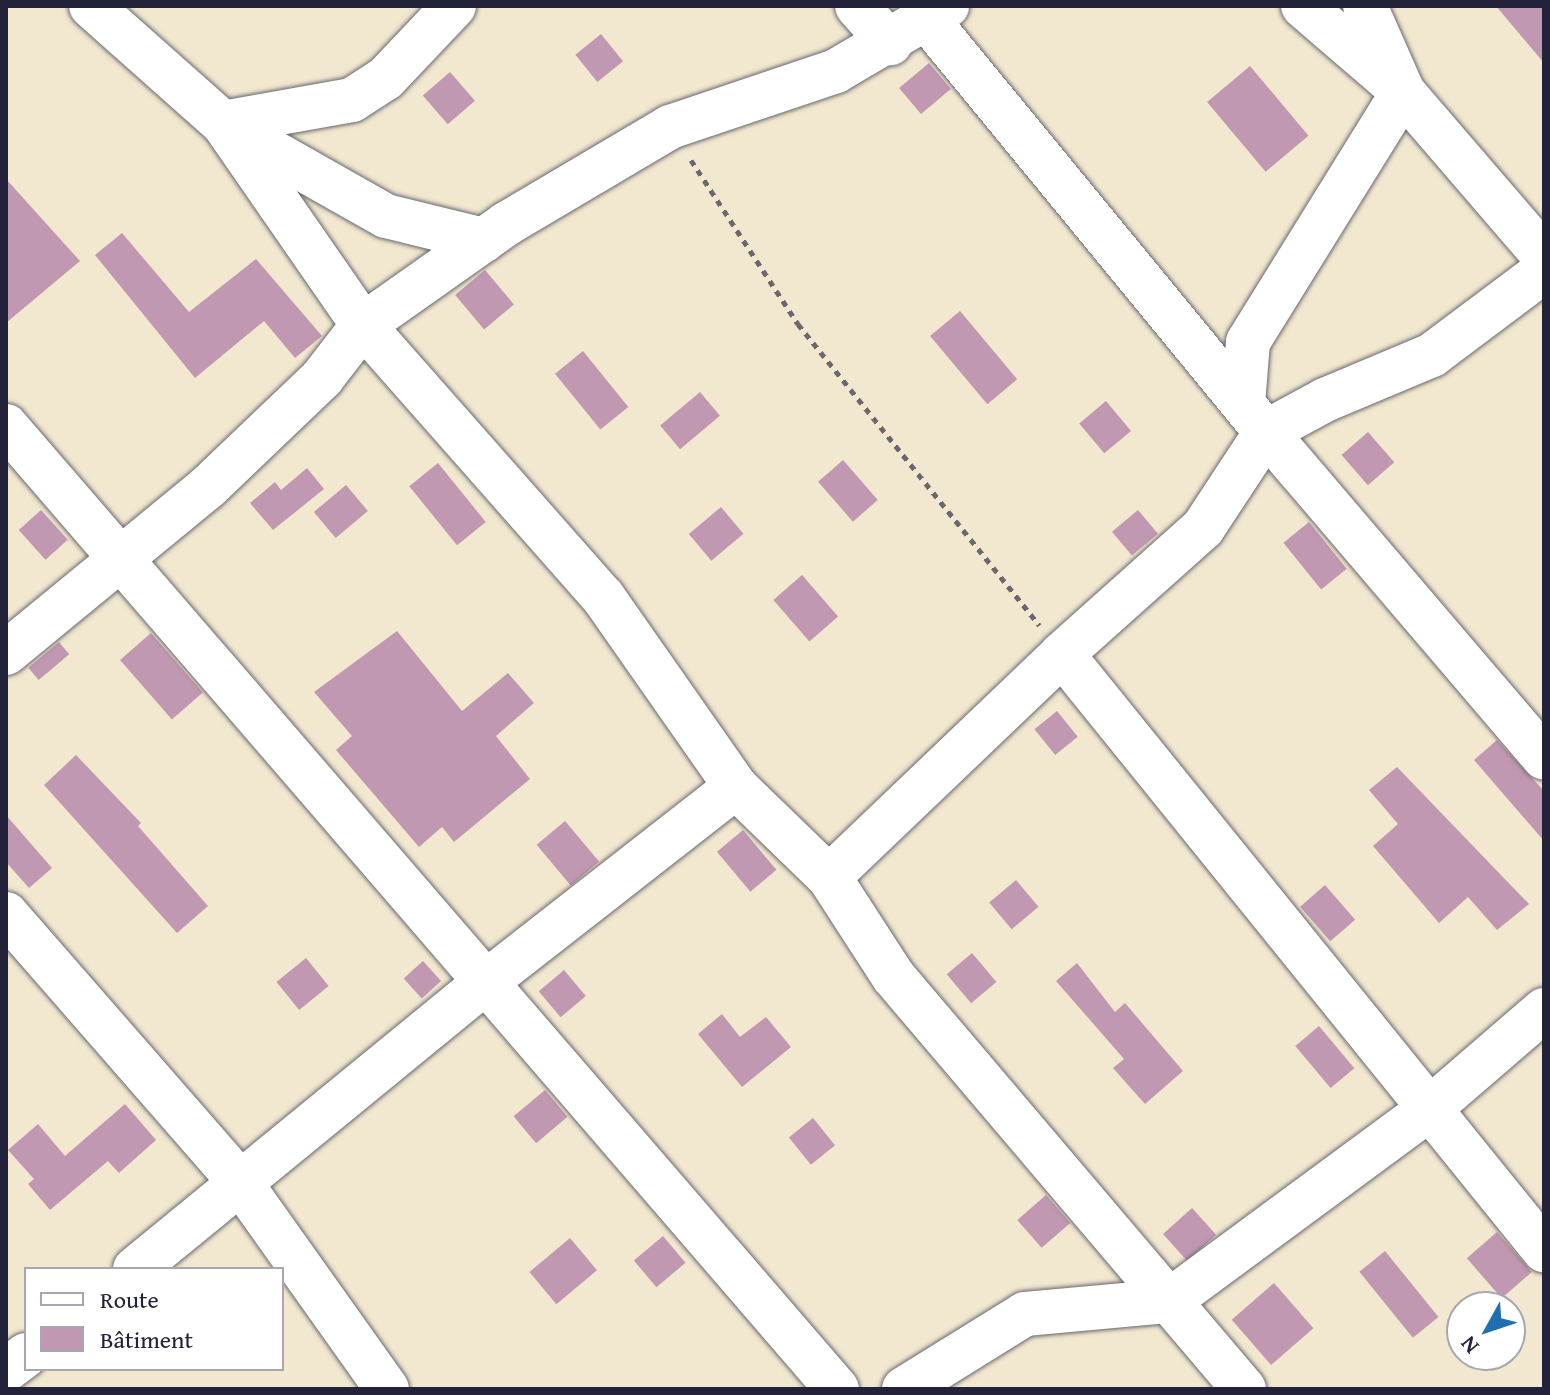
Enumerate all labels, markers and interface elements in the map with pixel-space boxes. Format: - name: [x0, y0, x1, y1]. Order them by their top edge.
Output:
- legend: [24, 1267, 284, 1371]
- text: Route: [100, 1282, 159, 1317]
- north arrow: [1446, 1291, 1526, 1371]
- text: Bâtiment: [100, 1322, 193, 1357]
- text: N: [1452, 1329, 1486, 1361]

